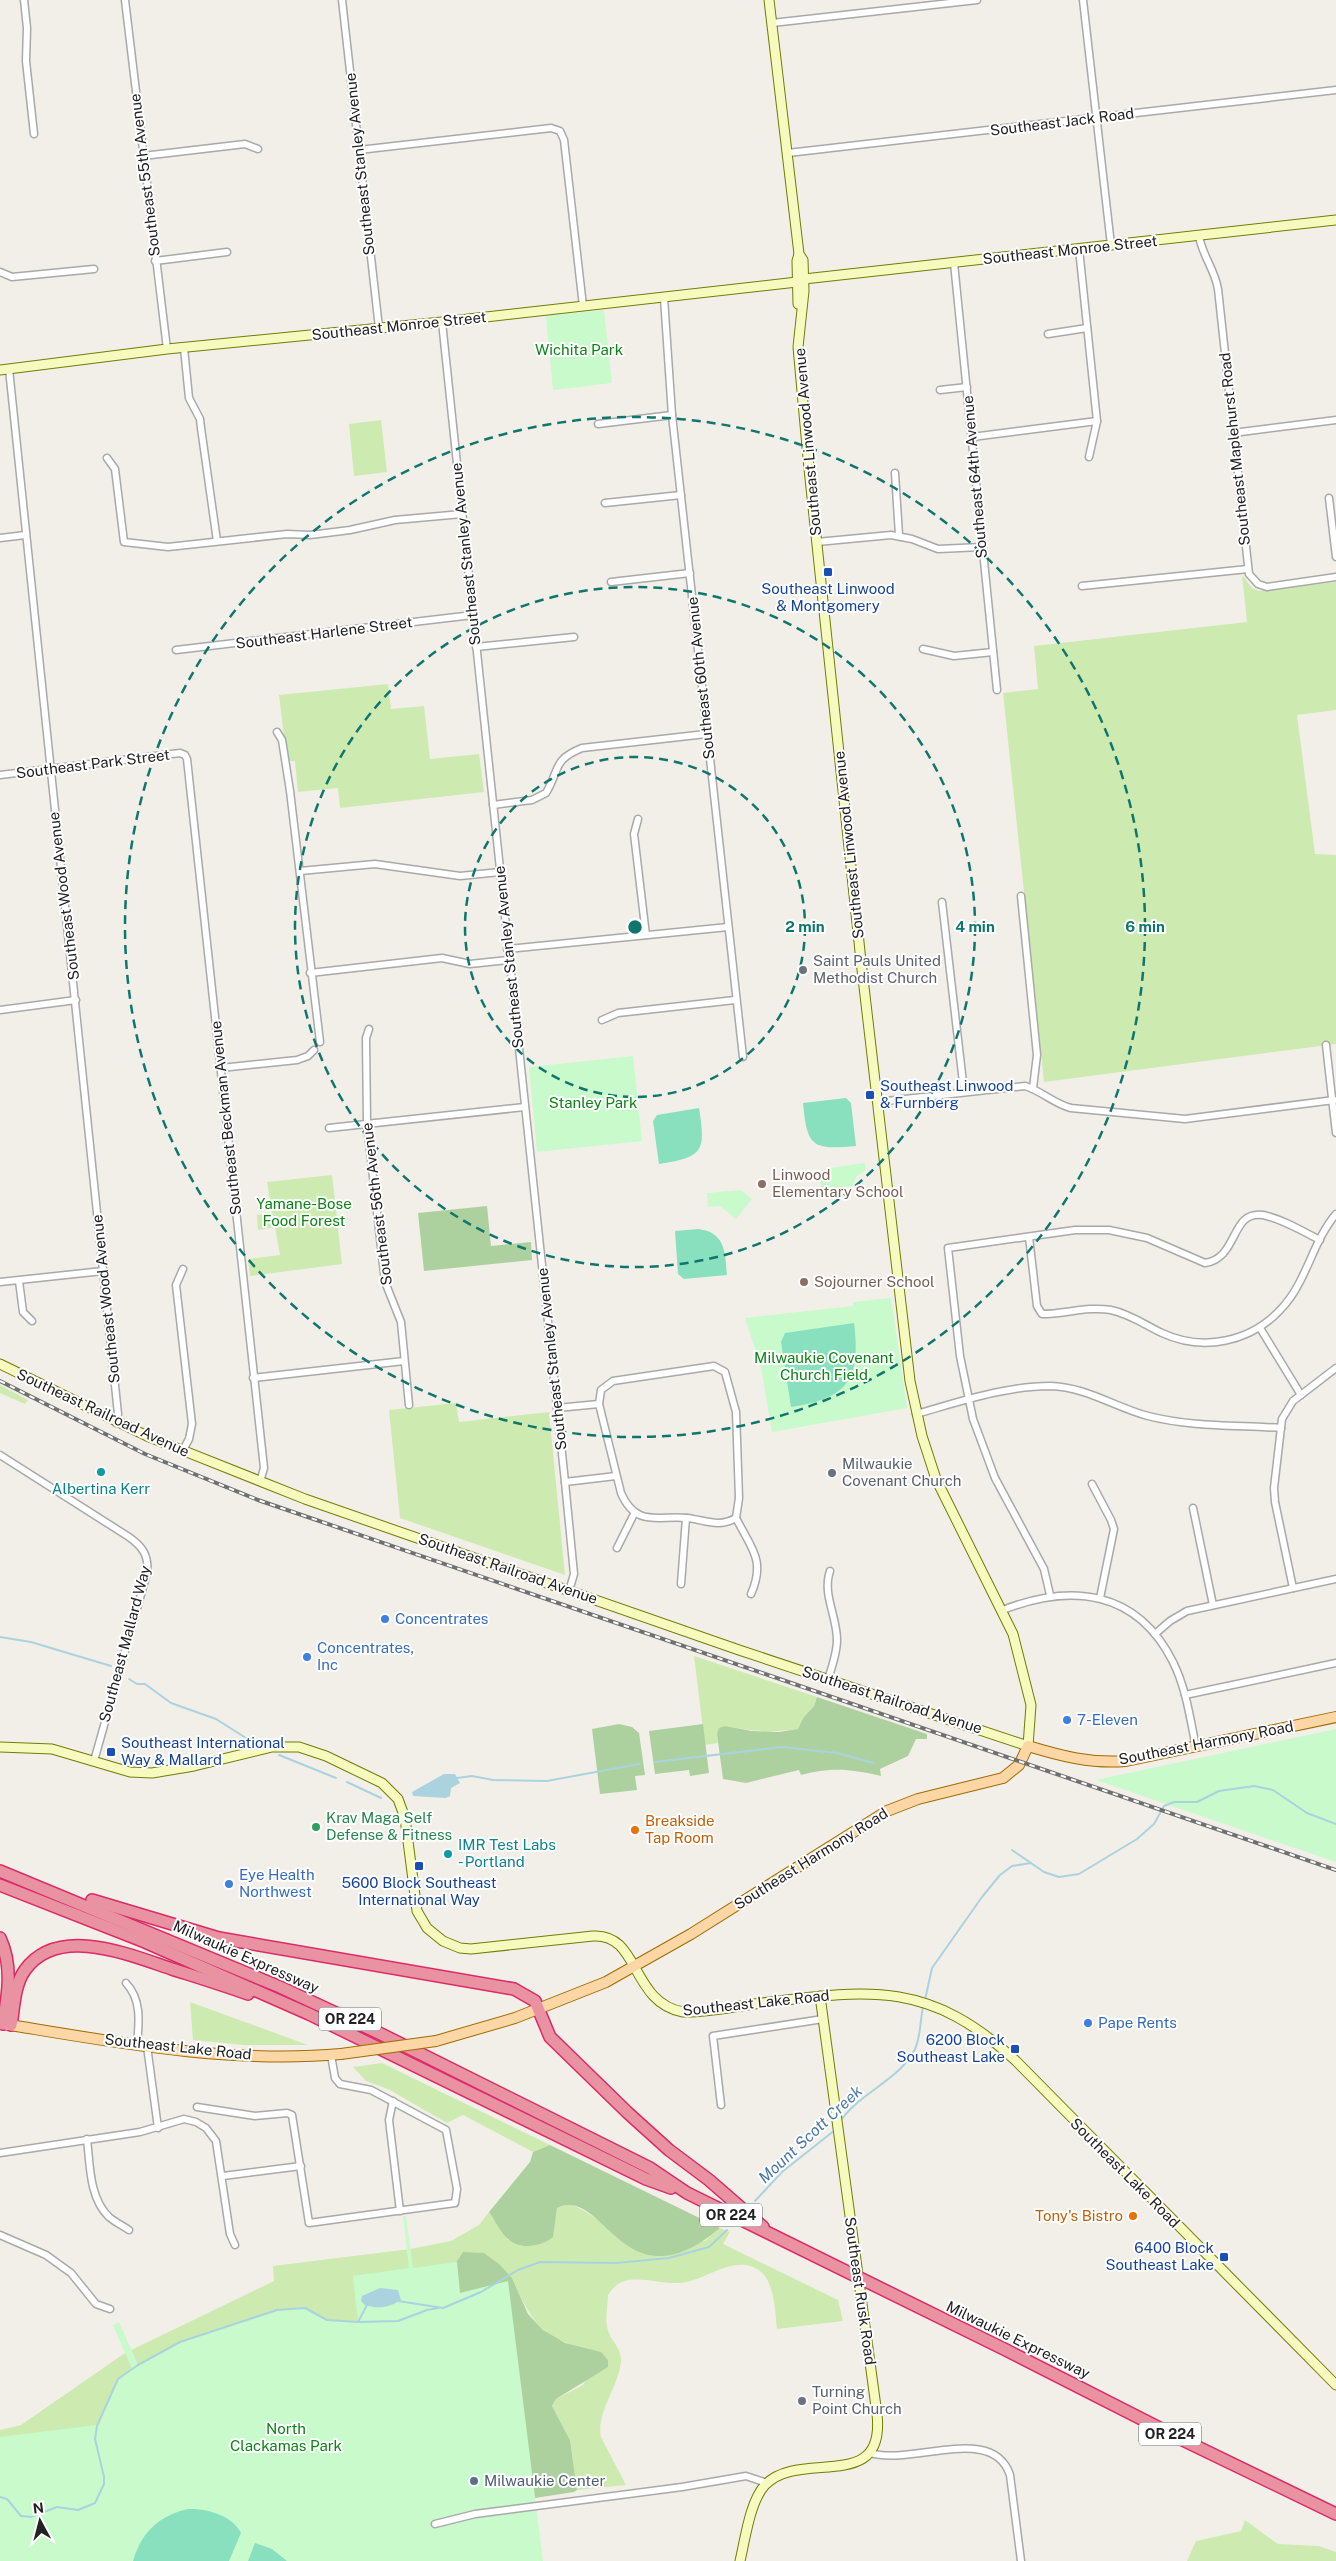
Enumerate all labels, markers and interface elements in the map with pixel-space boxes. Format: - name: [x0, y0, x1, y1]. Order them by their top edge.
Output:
- street label: Southeast Stanley Avenue: [341, 72, 378, 256]
- street label: Southeast 55th Avenue: [126, 93, 163, 258]
- street label: Southeast Jack Road: [989, 104, 1135, 139]
- street label: Southeast Monroe Street: [982, 232, 1158, 267]
- street label: Southeast Monroe Street: [311, 308, 487, 343]
- park label: Wichita Park: [535, 341, 623, 358]
- street label: Southeast Linwood Avenue: [791, 347, 824, 537]
- street label: Southeast Maplehurst Road: [1216, 352, 1253, 546]
- street label: Southeast 64th Avenue: [959, 395, 990, 559]
- street label: Southeast Stanley Avenue: [447, 462, 484, 646]
- marker: Southeast Linwood & Montgomery: [822, 566, 834, 578]
- place label: Southeast Linwood & Montgomery: [761, 580, 895, 614]
- street label: Southeast 60th Avenue: [684, 596, 717, 760]
- street label: Southeast Harlene Street: [235, 613, 413, 652]
- street label: Southeast Park Street: [15, 746, 171, 781]
- street label: Southeast Linwood Avenue: [830, 750, 867, 940]
- street label: Southeast Wood Avenue: [45, 811, 82, 981]
- street label: Southeast Stanley Avenue: [490, 865, 527, 1049]
- centre of rings: [626, 918, 644, 936]
- text: 2 min: [785, 918, 825, 935]
- text: 4 min: [955, 918, 995, 935]
- text: 6 min: [1125, 918, 1165, 935]
- place label: Saint Pauls United Methodist Church: [813, 952, 941, 986]
- marker: Saint Pauls United Methodist Church: [797, 964, 809, 976]
- street label: Southeast Beckman Avenue: [207, 1020, 244, 1216]
- place label: Southeast Linwood & Furnberg: [880, 1077, 1014, 1111]
- marker: Southeast Linwood & Furnberg: [864, 1089, 876, 1101]
- park label: Stanley Park: [549, 1094, 637, 1111]
- street label: Southeast 56th Avenue: [358, 1122, 395, 1286]
- place label: Linwood Elementary School: [772, 1166, 904, 1200]
- marker: Linwood Elementary School: [756, 1178, 768, 1190]
- park label: Yamane-Bose Food Forest: [256, 1195, 352, 1229]
- street label: Southeast Wood Avenue: [88, 1214, 123, 1384]
- street label: Southeast Stanley Avenue: [533, 1267, 570, 1451]
- place label: Sojourner School: [814, 1273, 935, 1290]
- marker: Sojourner School: [798, 1276, 810, 1288]
- park label: Milwaukie Covenant Church Field: [754, 1349, 894, 1383]
- street label: Southeast Railroad Avenue: [14, 1365, 192, 1460]
- place label: Milwaukie Covenant Church: [842, 1455, 962, 1489]
- marker: Albertina Kerr: [95, 1466, 107, 1478]
- marker: Milwaukie Covenant Church: [826, 1467, 838, 1479]
- place label: Albertina Kerr: [52, 1480, 150, 1497]
- street label: Southeast Railroad Avenue: [416, 1530, 600, 1607]
- street label: Southeast Mallard Way: [95, 1564, 154, 1724]
- place label: Concentrates: [395, 1610, 488, 1627]
- marker: Concentrates: [379, 1613, 391, 1625]
- place label: Concentrates, Inc: [317, 1639, 414, 1673]
- marker: Concentrates, Inc: [301, 1651, 313, 1663]
- street label: Southeast Railroad Avenue: [800, 1662, 984, 1737]
- place label: 7-Eleven: [1077, 1711, 1138, 1728]
- marker: 7-Eleven: [1061, 1714, 1073, 1726]
- street label: Southeast Harmony Road: [1117, 1717, 1295, 1768]
- place label: Southeast International Way & Mallard: [121, 1734, 285, 1768]
- marker: Southeast International Way & Mallard: [105, 1746, 117, 1758]
- street label: Southeast Harmony Road: [731, 1804, 891, 1913]
- place label: Krav Maga Self Defense & Fitness: [326, 1809, 452, 1843]
- place label: Breakside Tap Room: [645, 1812, 715, 1846]
- marker: Krav Maga Self Defense & Fitness: [310, 1821, 322, 1833]
- marker: Breakside Tap Room: [629, 1824, 641, 1836]
- place label: IMR Test Labs - Portland: [458, 1836, 556, 1870]
- marker: IMR Test Labs - Portland: [442, 1848, 454, 1860]
- marker: 5600 Block Southeast International Way: [413, 1860, 425, 1872]
- place label: Eye Health Northwest: [239, 1866, 315, 1900]
- place label: 5600 Block Southeast International Way: [341, 1874, 497, 1908]
- marker: Eye Health Northwest: [223, 1878, 235, 1890]
- street label: Milwaukie Expressway: [171, 1917, 322, 1996]
- street label: Southeast Lake Road: [682, 1986, 830, 2019]
- road number: OR 224: [319, 2008, 381, 2030]
- place label: Pape Rents: [1098, 2014, 1177, 2031]
- marker: Pape Rents: [1082, 2017, 1094, 2029]
- street label: Southeast Lake Road: [104, 2030, 252, 2063]
- place label: 6200 Block Southeast Lake: [897, 2031, 1005, 2065]
- marker: 6200 Block Southeast Lake: [1009, 2043, 1021, 2055]
- water label: Mount Scott Creek: [755, 2081, 866, 2187]
- street label: Southeast Lake Road: [1067, 2114, 1184, 2231]
- road number: OR 224: [700, 2204, 762, 2226]
- place label: Tony's Bistro: [1035, 2207, 1123, 2224]
- marker: Tony's Bistro: [1127, 2210, 1139, 2222]
- street label: Southeast Rusk Road: [842, 2216, 879, 2366]
- place label: 6400 Block Southeast Lake: [1106, 2239, 1214, 2273]
- marker: 6400 Block Southeast Lake: [1218, 2251, 1230, 2263]
- street label: Milwaukie Expressway: [944, 2297, 1093, 2382]
- place label: Turning Point Church: [812, 2383, 902, 2417]
- marker: Turning Point Church: [796, 2395, 808, 2407]
- park label: North Clackamas Park: [230, 2420, 342, 2454]
- road number: OR 224: [1139, 2422, 1201, 2446]
- place label: Milwaukie Center: [484, 2472, 605, 2489]
- marker: Milwaukie Center: [468, 2475, 480, 2487]
- north arrow: [15, 2496, 65, 2546]
- text: N: [32, 2499, 45, 2517]

